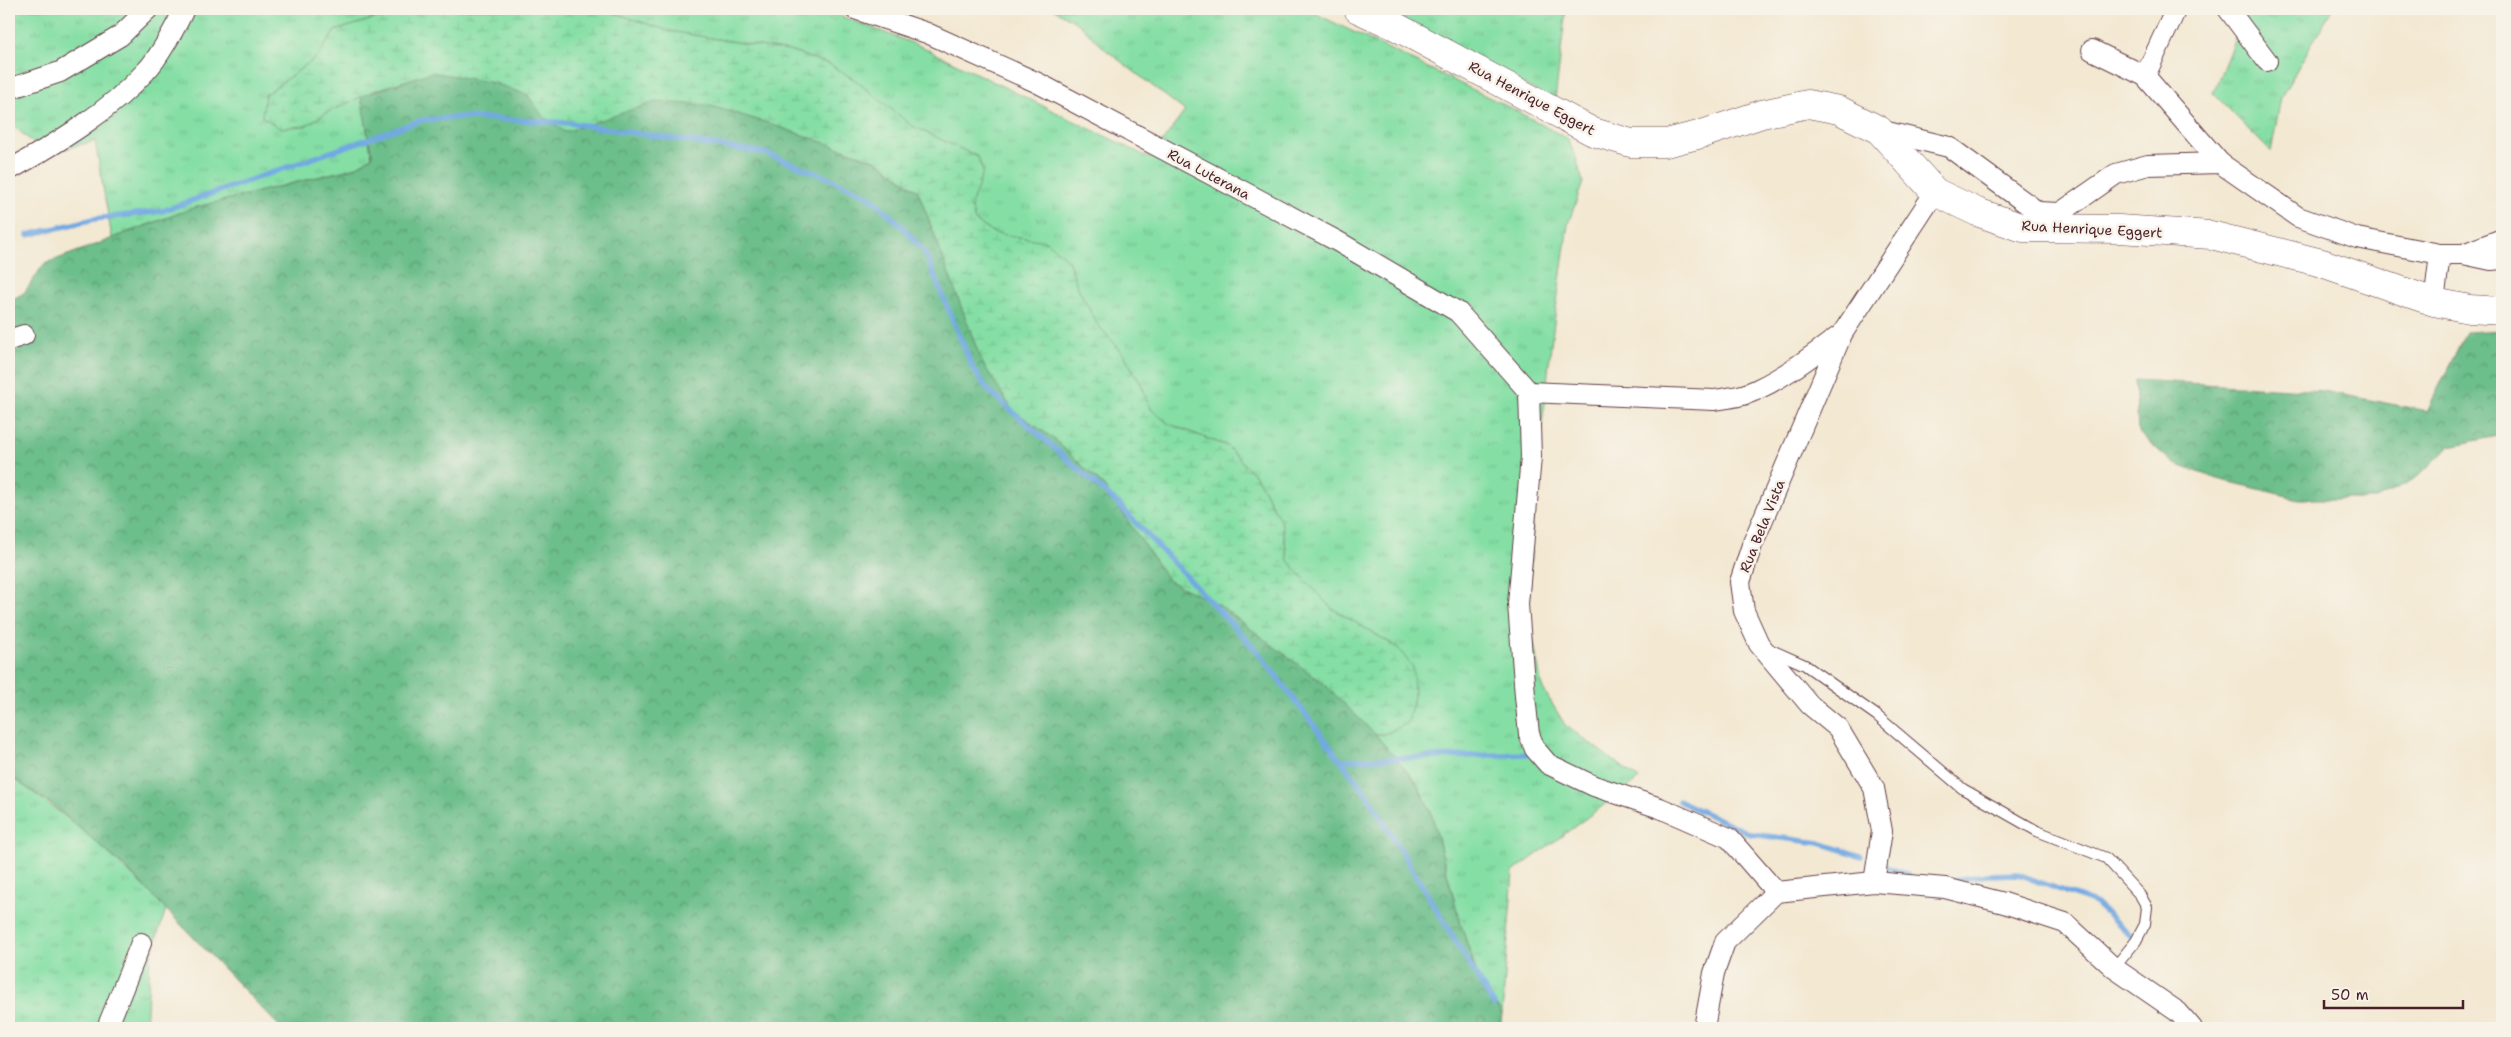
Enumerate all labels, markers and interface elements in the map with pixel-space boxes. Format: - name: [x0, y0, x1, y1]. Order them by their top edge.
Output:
- street label: Rua Henrique Eggert: [1466, 57, 1598, 139]
- street label: Rua Luterana: [1165, 145, 1254, 203]
- street label: Rua Henrique Eggert: [2021, 216, 2163, 242]
- street label: Rua Bela Vista: [1735, 477, 1789, 575]
- scale bar: [2324, 977, 2462, 1009]
- text: 50 m: [2331, 985, 2369, 1005]

